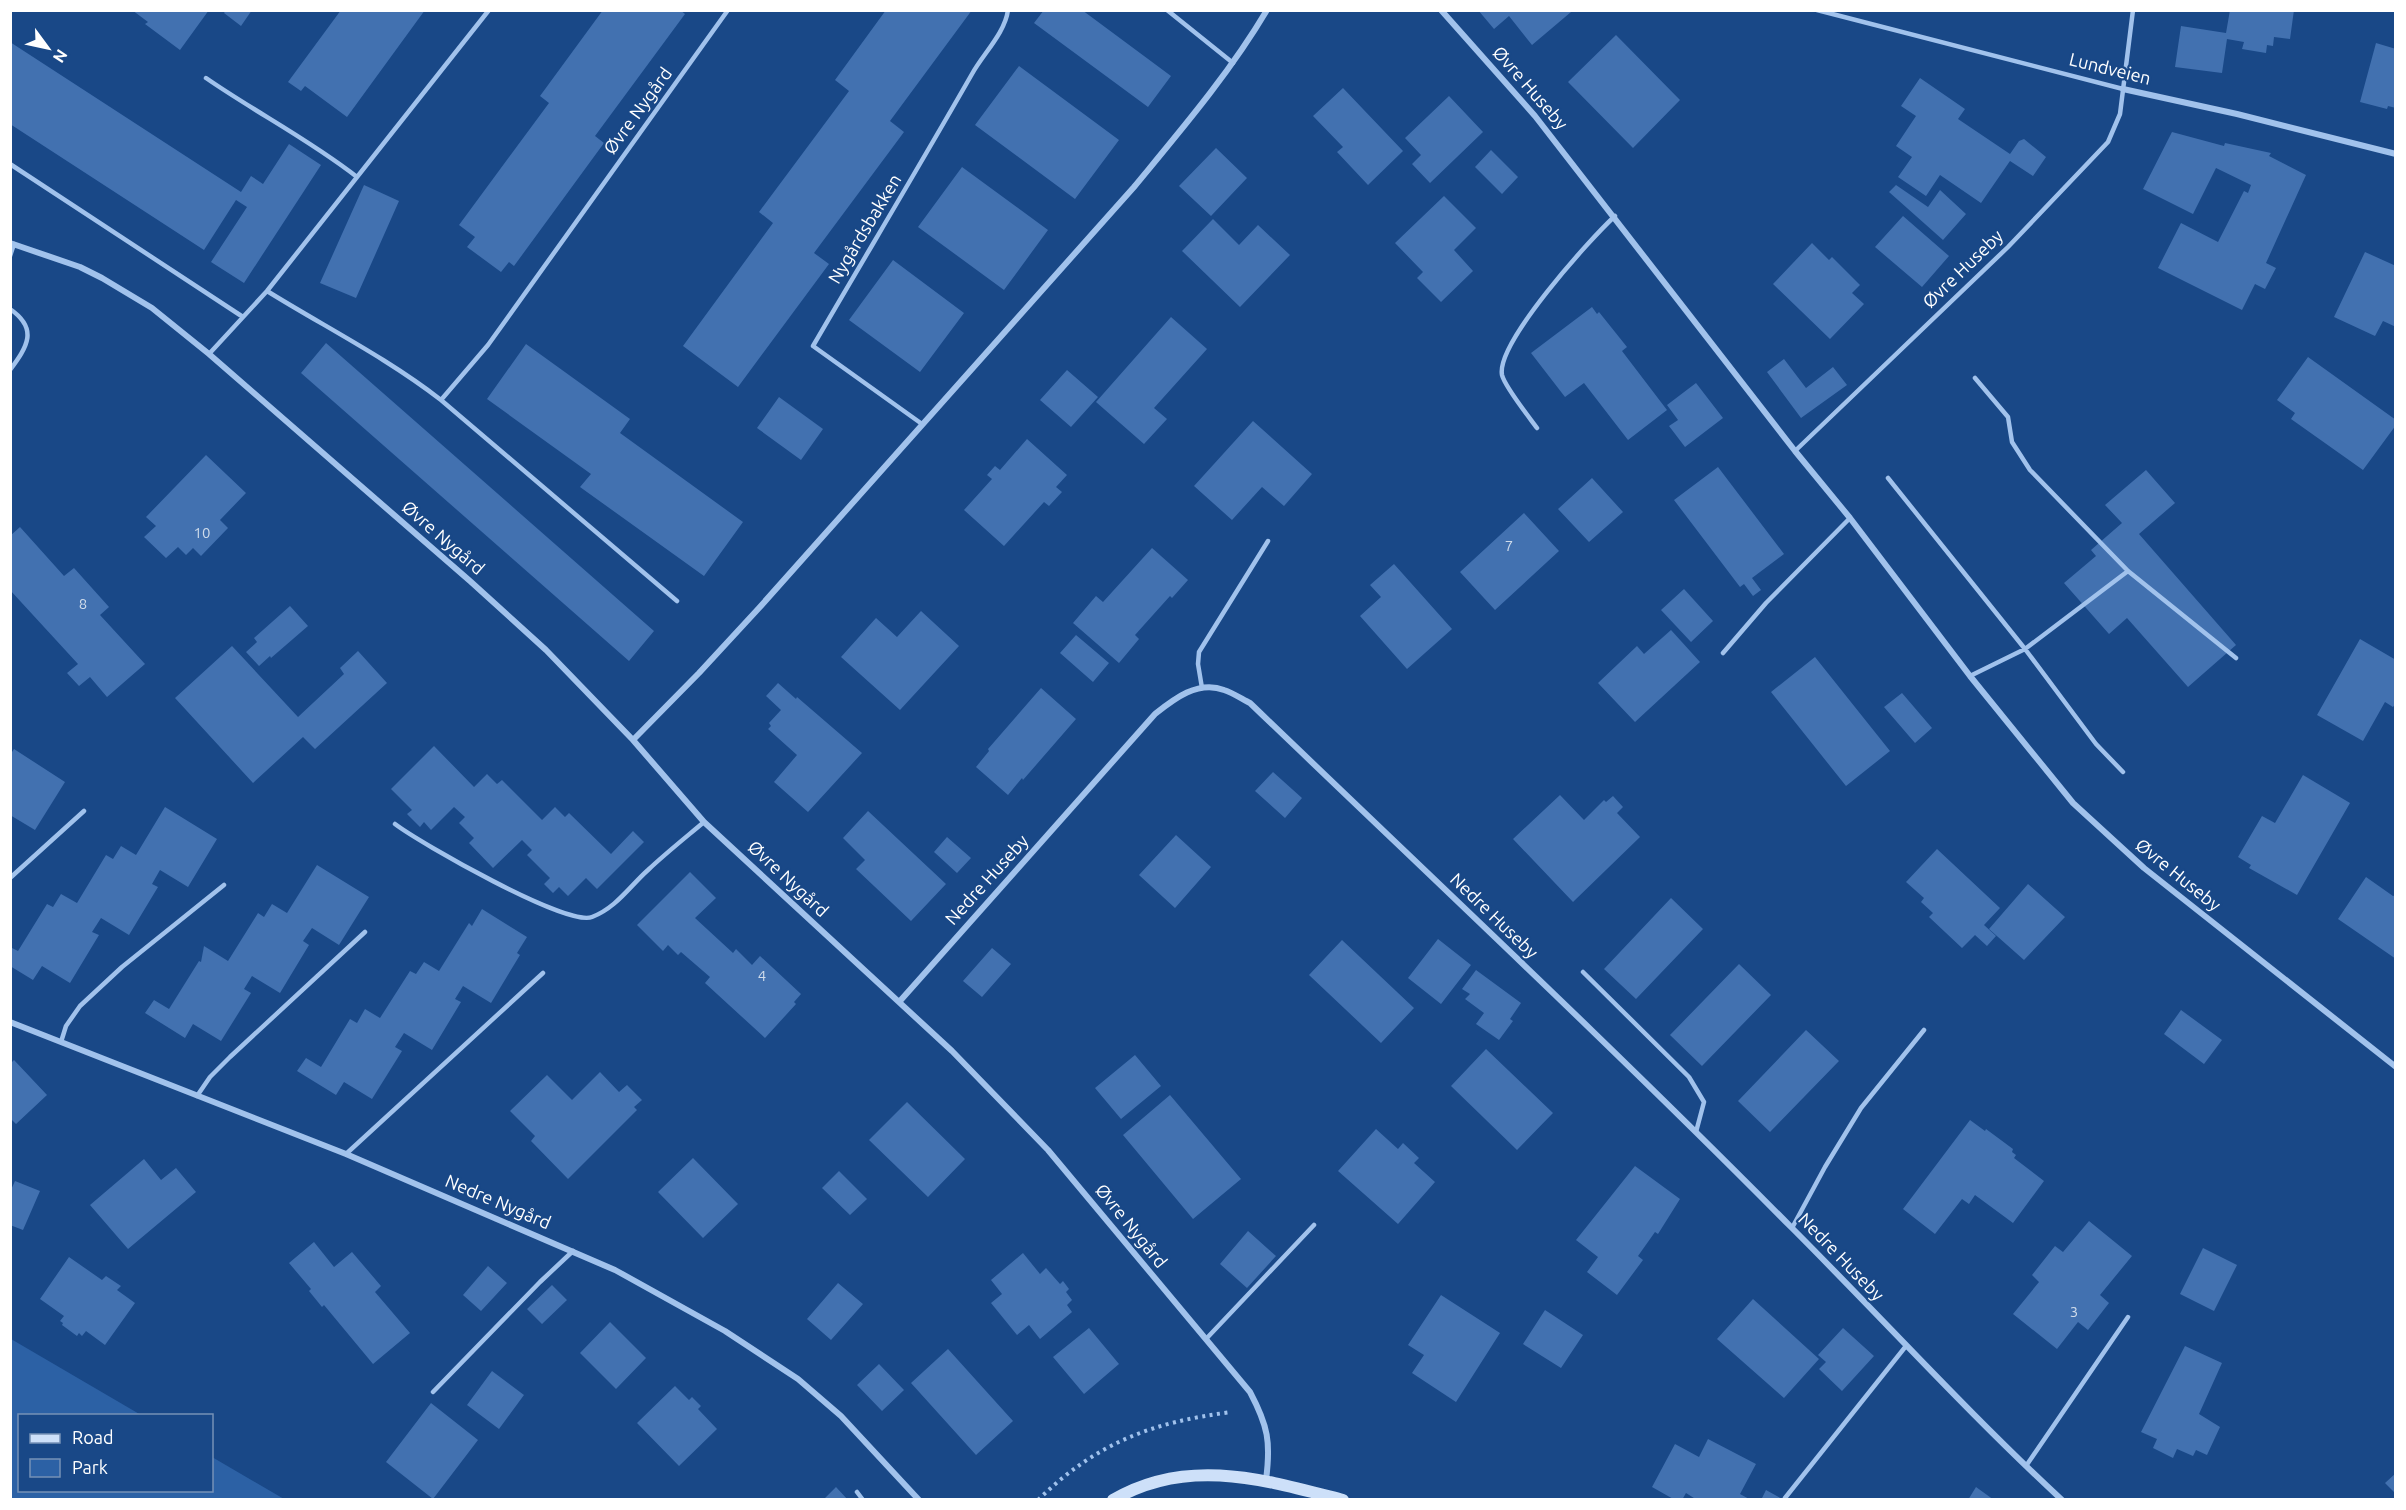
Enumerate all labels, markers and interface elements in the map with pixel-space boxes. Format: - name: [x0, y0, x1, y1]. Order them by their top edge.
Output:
- north arrow: [18, 18, 78, 78]
- street label: Øvre Huseby: [1489, 42, 1572, 133]
- text: N: [50, 46, 71, 66]
- street label: Lundveien: [2067, 48, 2153, 88]
- street label: Øvre Nygård: [599, 63, 675, 158]
- street label: Nygårdsbakken: [824, 170, 905, 287]
- street label: Øvre Huseby: [1918, 225, 2007, 311]
- street label: Øvre Nygård: [399, 496, 489, 578]
- house number: 10: [194, 524, 210, 541]
- house number: 7: [1505, 537, 1513, 554]
- house number: 8: [79, 595, 87, 612]
- street label: Nedre Huseby: [941, 830, 1032, 928]
- street label: Øvre Huseby: [2132, 834, 2225, 915]
- street label: Øvre Nygård: [745, 836, 833, 920]
- street label: Nedre Huseby: [1447, 869, 1543, 962]
- house number: 4: [758, 967, 766, 984]
- street label: Nedre Nygård: [443, 1170, 554, 1232]
- street label: Øvre Nygård: [1092, 1179, 1172, 1271]
- street label: Nedre Huseby: [1795, 1208, 1889, 1304]
- house number: 3: [2070, 1303, 2078, 1320]
- legend: [18, 1414, 213, 1492]
- text: Road: [72, 1427, 114, 1447]
- text: Park: [72, 1457, 108, 1477]

